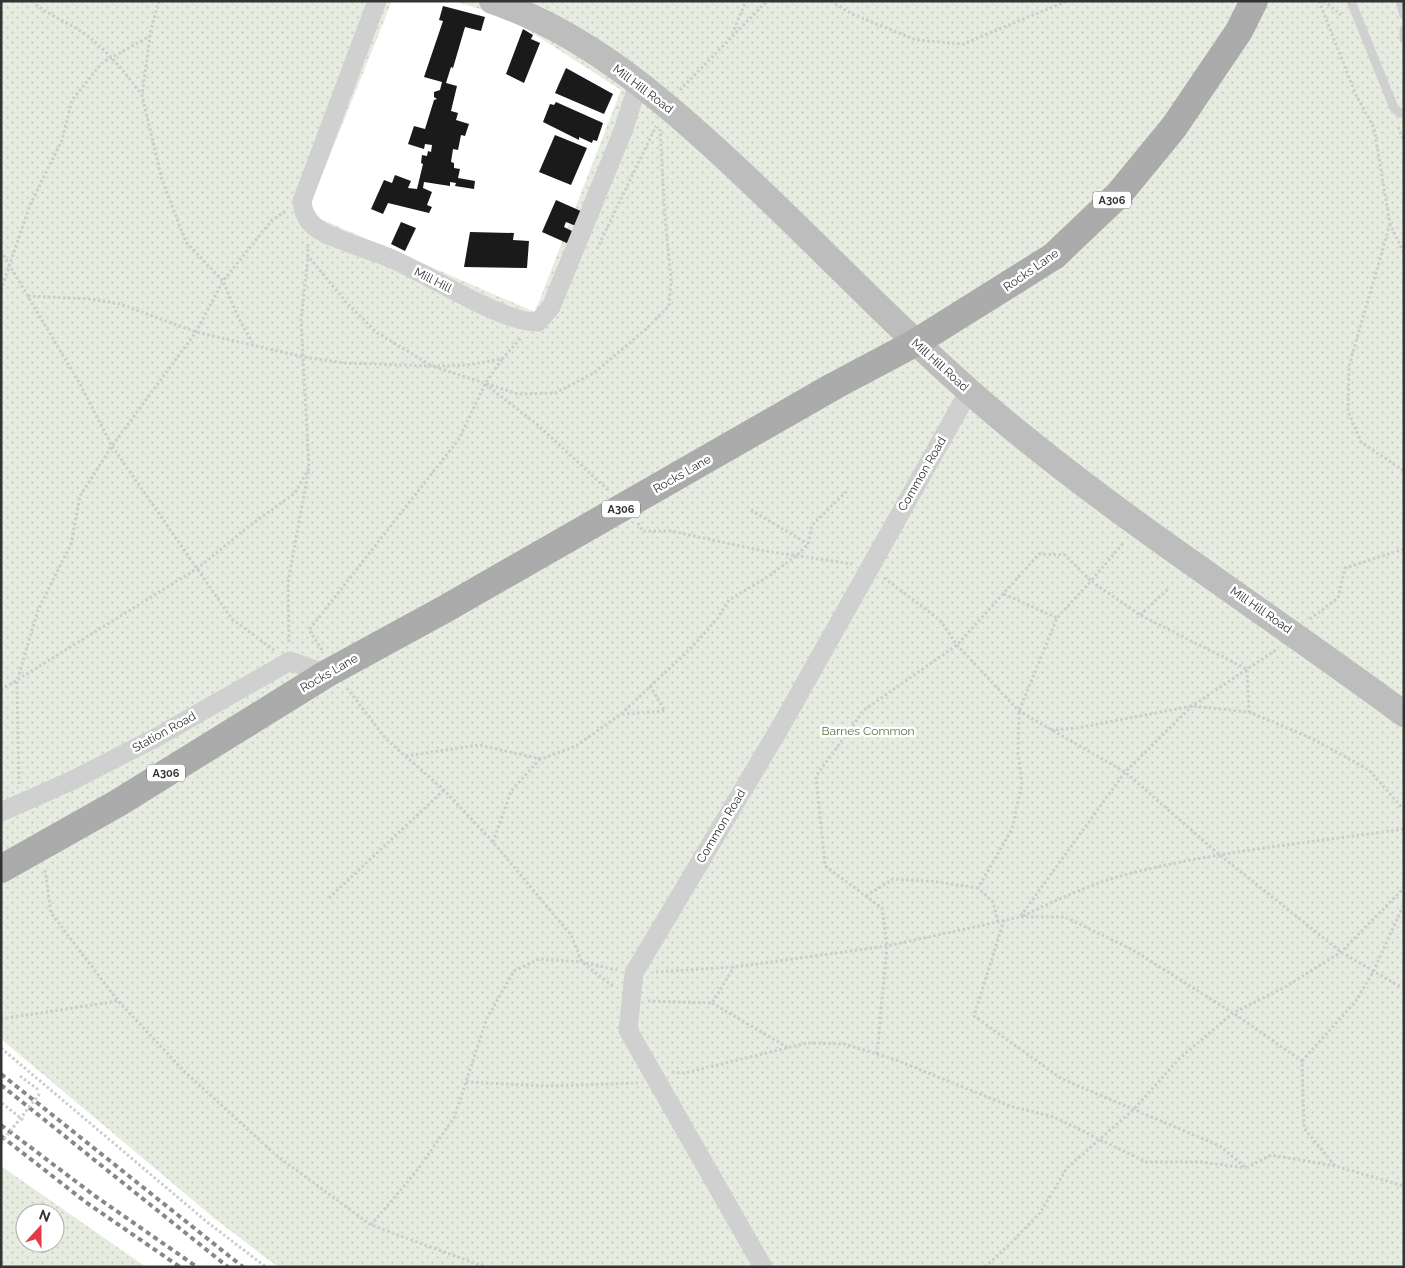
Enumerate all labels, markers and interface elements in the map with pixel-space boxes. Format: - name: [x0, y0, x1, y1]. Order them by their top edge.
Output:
- street label: Mill Hill Road: [610, 62, 676, 116]
- road number: A306: [1093, 192, 1131, 208]
- street label: Rocks Lane: [1001, 246, 1061, 294]
- street label: Mill Hill: [412, 265, 455, 296]
- street label: Mill Hill Road: [909, 336, 971, 394]
- street label: Common Road: [895, 434, 949, 514]
- street label: Rocks Lane: [651, 452, 713, 496]
- road number: A306: [602, 500, 640, 518]
- street label: Mill Hill Road: [1228, 584, 1294, 636]
- street label: Rocks Lane: [298, 651, 360, 695]
- street label: Station Road: [130, 709, 198, 755]
- park label: Barnes Common: [821, 724, 915, 738]
- road number: A306: [147, 764, 185, 781]
- street label: Common Road: [694, 787, 748, 865]
- north arrow: [15, 1203, 65, 1253]
- text: N: [37, 1206, 53, 1225]

